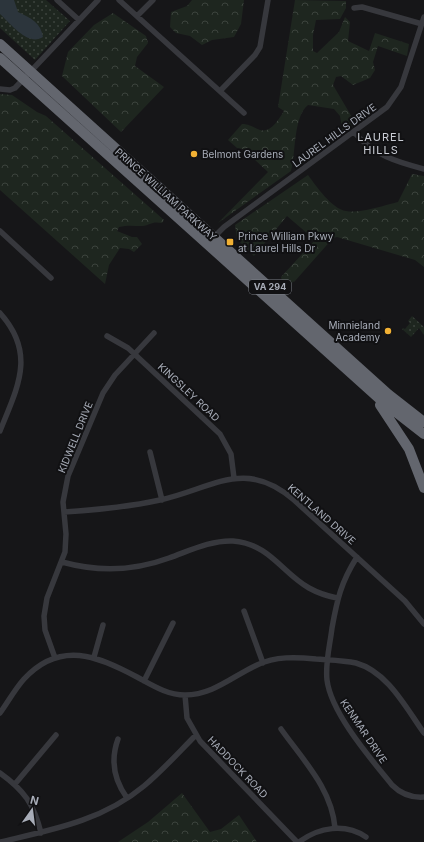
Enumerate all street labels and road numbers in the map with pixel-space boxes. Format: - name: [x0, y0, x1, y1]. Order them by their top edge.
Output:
- street label: LAUREL HILLS DRIVE: [290, 101, 378, 169]
- street label: PRINCE WILLIAM PARKWAY: [113, 145, 219, 243]
- road number: VA 294: [249, 280, 291, 294]
- street label: KINGSLEY ROAD: [156, 360, 222, 424]
- street label: KIDWELL DRIVE: [55, 400, 95, 474]
- street label: KENTLAND DRIVE: [286, 481, 358, 547]
- street label: KENMAR DRIVE: [338, 697, 390, 765]
- street label: HADDOCK ROAD: [206, 734, 270, 800]

